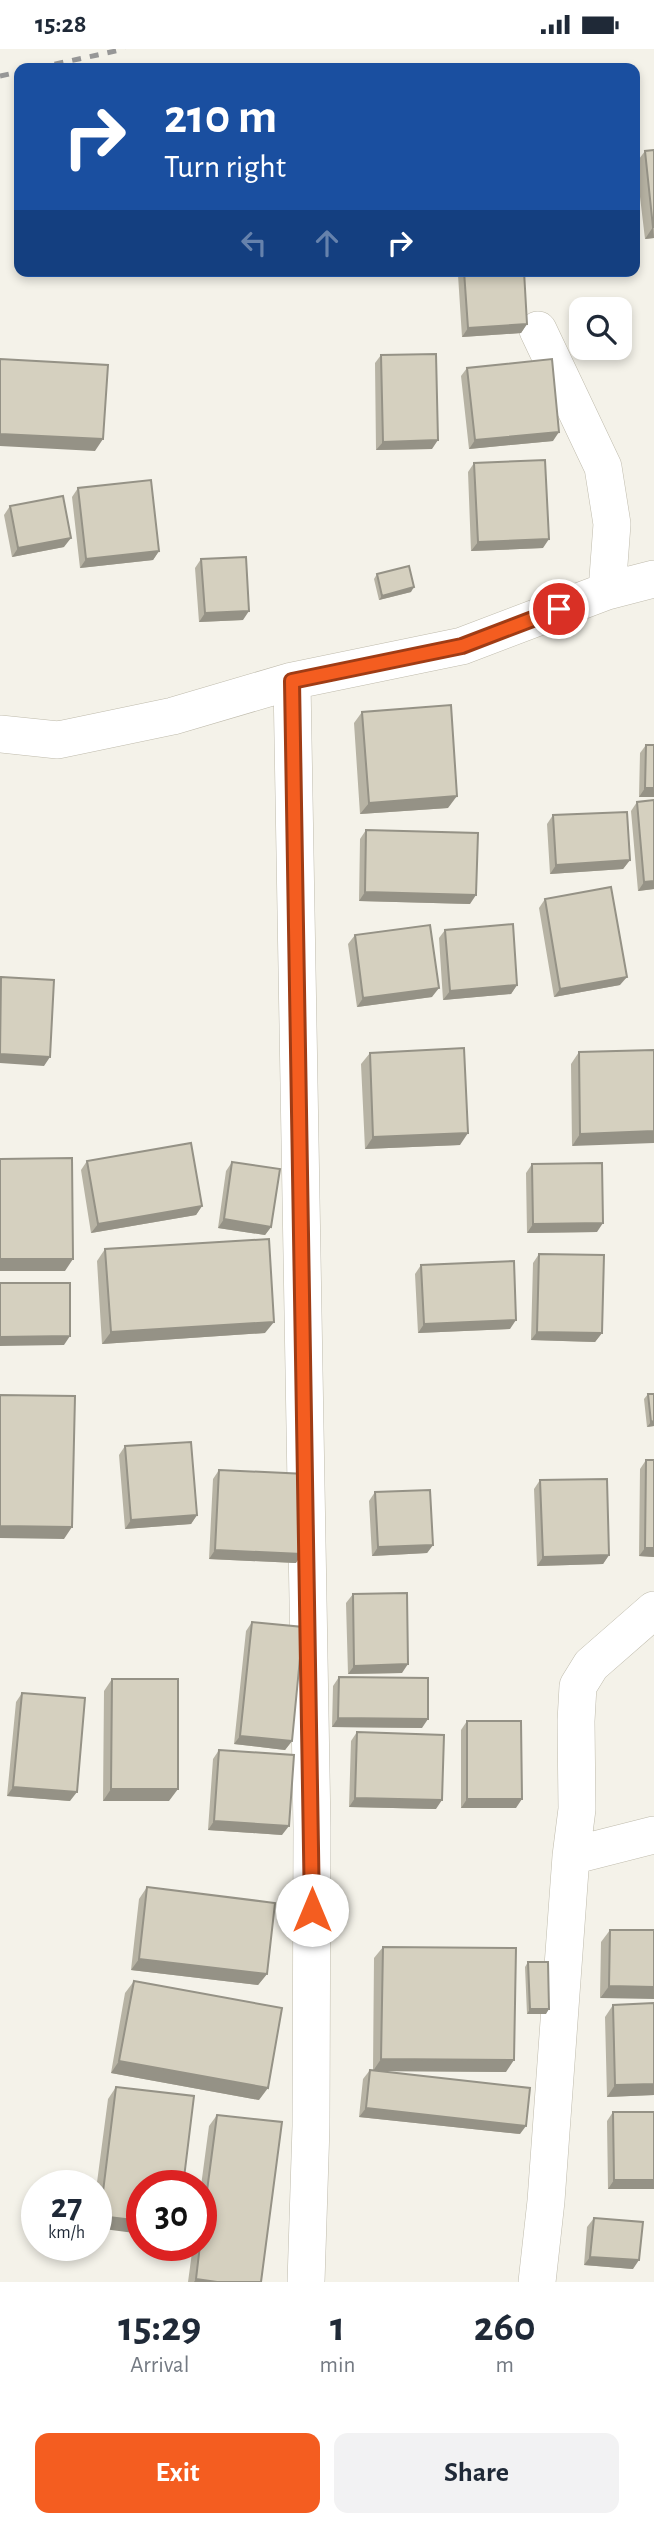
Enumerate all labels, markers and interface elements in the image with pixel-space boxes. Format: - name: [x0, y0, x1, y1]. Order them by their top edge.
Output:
- text: 15:28: [35, 11, 87, 37]
- icon: right: [49, 91, 140, 182]
- text: 210 m: [164, 93, 277, 142]
- text: Turn right: [164, 151, 286, 183]
- icon: left: [235, 224, 273, 262]
- icon: ahead: [308, 224, 346, 262]
- icon: right: [381, 224, 419, 262]
- map controls: [569, 297, 632, 360]
- button: search: [569, 297, 632, 360]
- pin: [529, 579, 589, 639]
- icon: arrive: [540, 590, 578, 628]
- position arrow: [275, 1873, 349, 1947]
- speed limit sign: 30: [126, 2170, 217, 2261]
- text: 27: [51, 2189, 82, 2224]
- text: km/h: [48, 2224, 85, 2242]
- text: 15:29: [118, 2306, 201, 2348]
- text: 1: [330, 2306, 345, 2348]
- text: 260: [474, 2306, 536, 2348]
- text: Arrival: [130, 2354, 189, 2377]
- text: min: [320, 2354, 355, 2377]
- text: m: [496, 2354, 514, 2377]
- button: Exit: [35, 2433, 320, 2513]
- button: Share: [334, 2433, 619, 2513]

